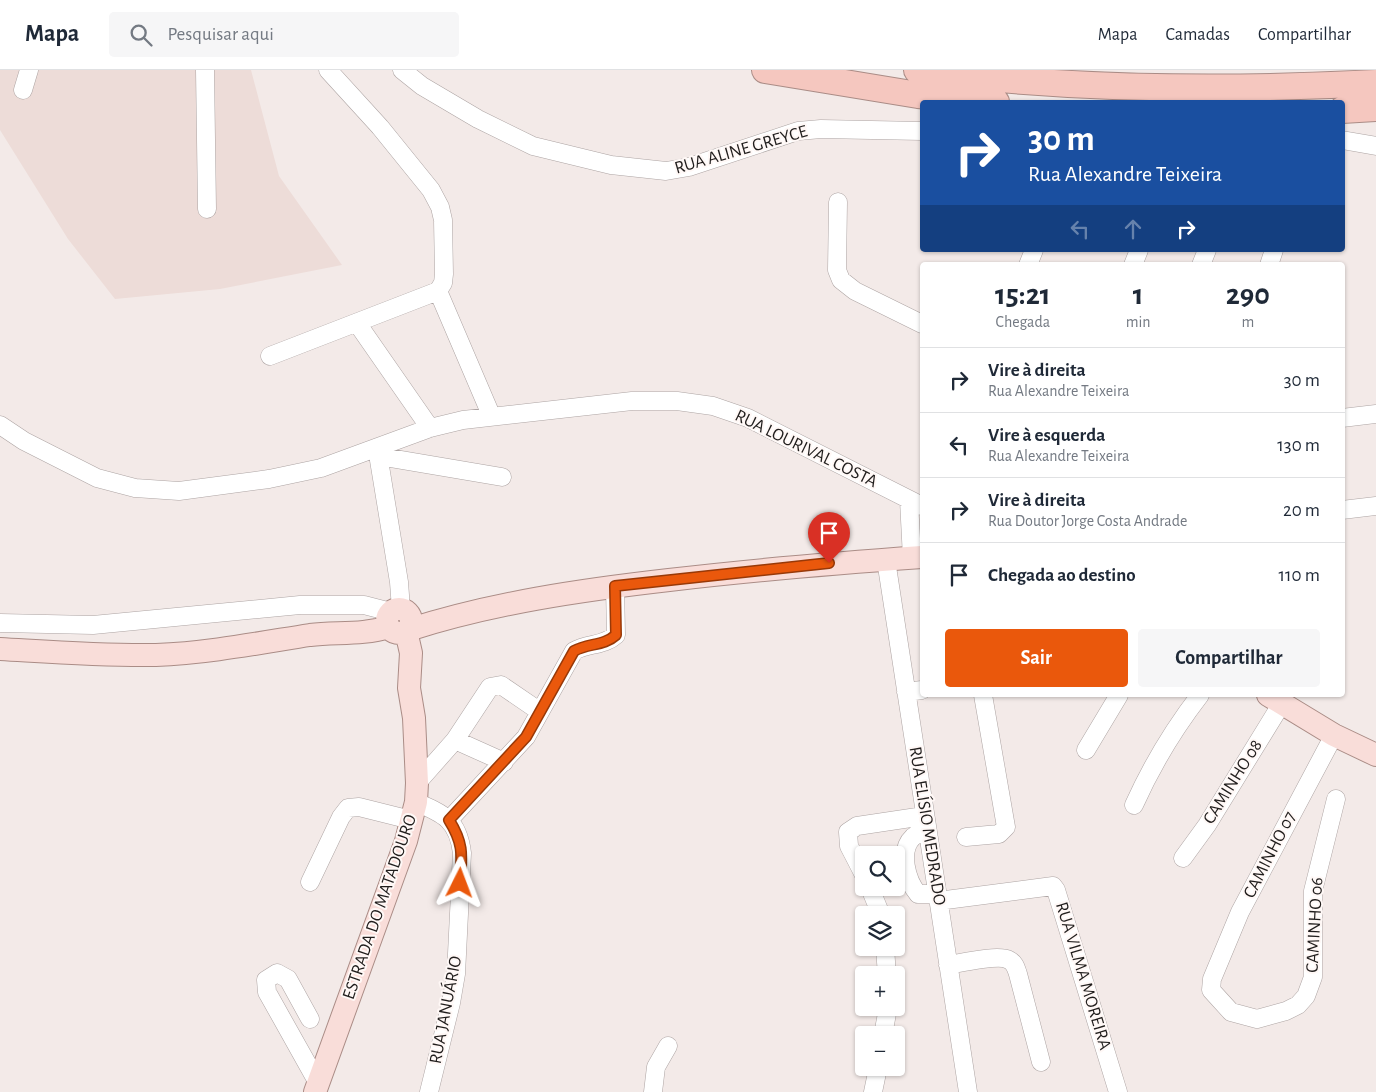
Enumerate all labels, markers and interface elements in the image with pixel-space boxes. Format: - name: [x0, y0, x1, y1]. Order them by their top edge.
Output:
- search box: [109, 12, 459, 57]
- icon: search: [127, 21, 155, 49]
- text: Mapa: [25, 22, 79, 46]
- text: Pesquisar aqui: [167, 25, 274, 44]
- text: Mapa: [1098, 26, 1137, 44]
- text: Camadas: [1165, 26, 1230, 44]
- text: Compartilhar: [1258, 26, 1351, 44]
- icon: right: [945, 120, 1010, 185]
- street label: RUA ALINE GREYCE: [673, 122, 810, 178]
- text: 30 m: [1028, 122, 1095, 157]
- text: Rua Alexandre Teixeira: [1028, 163, 1222, 185]
- icon: left: [1066, 215, 1094, 243]
- icon: ahead: [1119, 215, 1147, 243]
- icon: right: [1172, 215, 1200, 243]
- text: 15:21: [995, 280, 1051, 310]
- text: 1: [1133, 280, 1144, 310]
- text: 290: [1226, 280, 1270, 310]
- text: Chegada: [996, 314, 1050, 330]
- text: min: [1126, 314, 1151, 330]
- text: m: [1241, 314, 1254, 330]
- text: Vire à direita: [988, 361, 1086, 380]
- icon: right: [945, 366, 973, 394]
- text: 30 m: [1284, 371, 1320, 390]
- text: Rua Alexandre Teixeira: [988, 383, 1129, 399]
- street label: RUA LOURIVAL COSTA: [732, 407, 881, 492]
- text: Vire à esquerda: [988, 426, 1105, 445]
- icon: left: [945, 431, 973, 459]
- text: 130 m: [1277, 436, 1320, 455]
- text: Rua Alexandre Teixeira: [988, 448, 1129, 464]
- text: Vire à direita: [988, 491, 1086, 510]
- icon: right: [945, 496, 973, 524]
- text: 20 m: [1283, 501, 1320, 520]
- pin: [808, 512, 850, 563]
- text: Rua Doutor Jorge Costa Andrade: [988, 513, 1187, 529]
- icon: arrive: [815, 519, 843, 547]
- icon: arrive: [945, 561, 973, 589]
- text: Chegada ao destino: [988, 566, 1136, 585]
- text: 110 m: [1279, 566, 1320, 585]
- button: Sair: [945, 629, 1128, 687]
- button: Compartilhar: [1138, 629, 1320, 687]
- street label: CAMINHO 08: [1200, 737, 1266, 827]
- street label: RUA ELÍSIO MEDRADO: [906, 745, 951, 907]
- street label: CAMINHO 07: [1241, 809, 1299, 901]
- street label: ESTRADA DO MATADOURO: [340, 812, 420, 1002]
- map controls: [855, 846, 905, 1076]
- button: search: [855, 846, 905, 896]
- position arrow: [433, 856, 485, 908]
- street label: CAMINHO 06: [1304, 877, 1326, 973]
- street label: RUA VILMA MOREIRA: [1052, 900, 1114, 1053]
- button: layers: [855, 906, 905, 956]
- street label: RUA JANUÁRIO: [424, 954, 465, 1065]
- button: +: [855, 966, 905, 1016]
- button: −: [855, 1026, 905, 1076]

